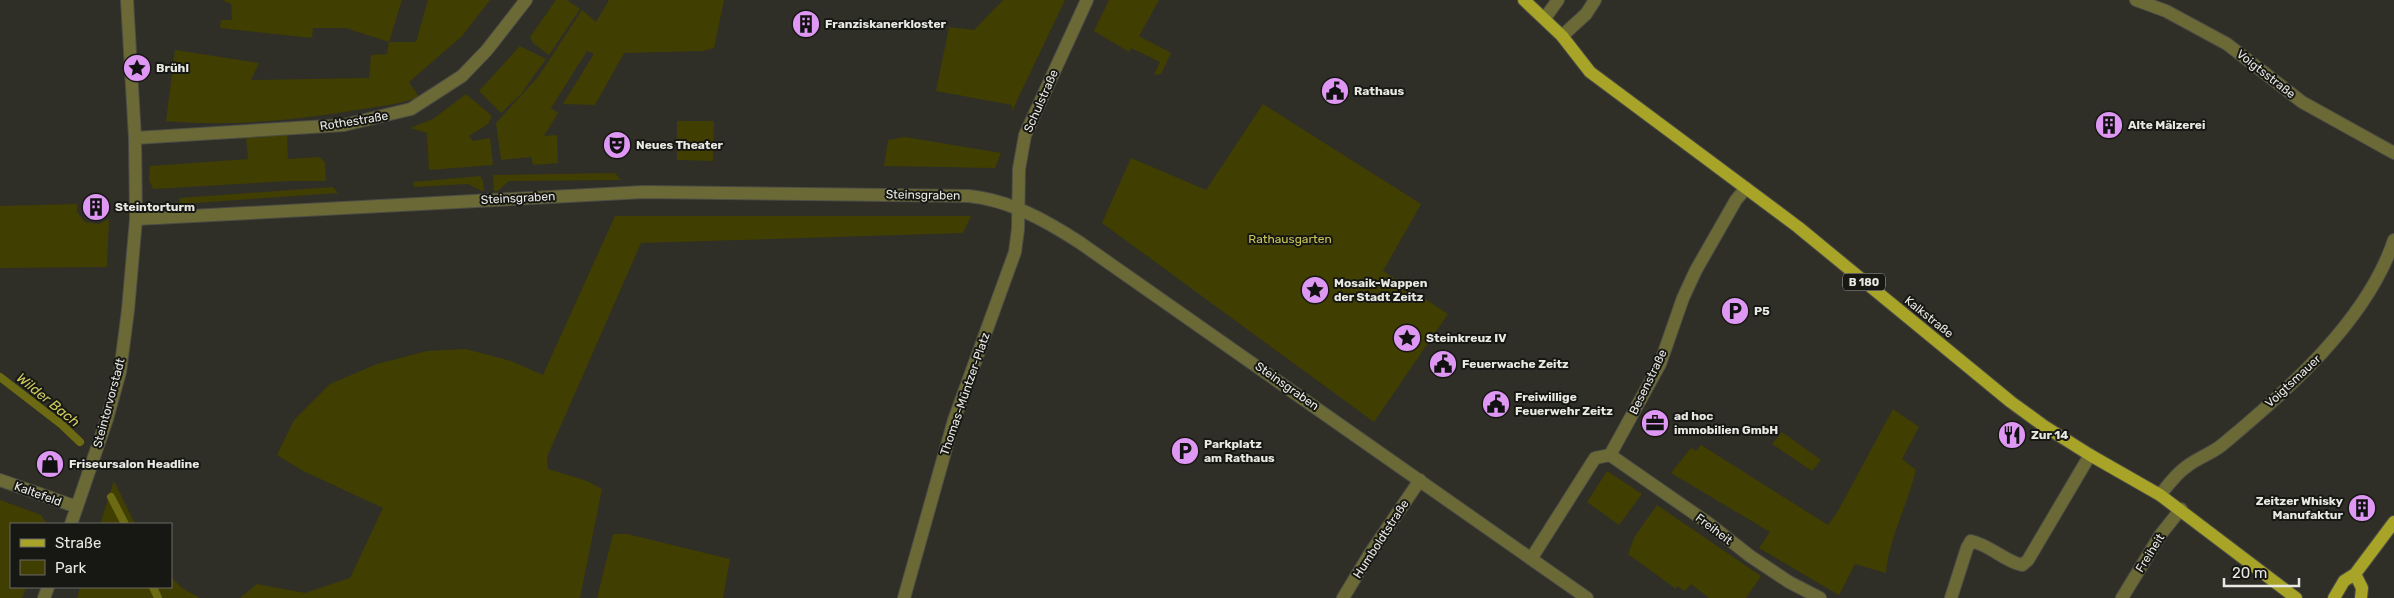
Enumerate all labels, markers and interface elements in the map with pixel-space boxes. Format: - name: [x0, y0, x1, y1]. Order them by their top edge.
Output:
- building icon: Franziskanerkloster: [791, 9, 821, 39]
- place label: Franziskanerkloster: [825, 17, 947, 31]
- street label: Voigtsstraße: [2234, 47, 2298, 101]
- place icon: Brühl: [122, 53, 152, 83]
- place label: Brühl: [156, 61, 189, 75]
- street label: Schulstraße: [1021, 67, 1061, 135]
- public building icon: Rathaus: [1320, 76, 1350, 106]
- place label: Rathaus: [1354, 84, 1404, 98]
- street label: Rothestraße: [319, 109, 389, 133]
- building icon: Alte Mälzerei: [2094, 110, 2124, 140]
- place label: Alte Mälzerei: [2128, 118, 2205, 132]
- theatre icon: Neues Theater: [602, 130, 632, 160]
- place label: Neues Theater: [636, 138, 724, 152]
- street label: Steinsgraben: [886, 187, 960, 203]
- street label: Steinsgraben: [480, 189, 556, 207]
- building icon: Steintorturm: [81, 192, 111, 222]
- place label: Steintorturm: [115, 200, 195, 214]
- park label: Rathausgarten: [1248, 232, 1332, 246]
- road number: B 180: [1843, 274, 1885, 290]
- place icon: Mosaik-Wappen der Stadt Zeitz: [1300, 275, 1330, 305]
- place label: Mosaik-Wappen der Stadt Zeitz: [1334, 276, 1428, 304]
- street label: Kalkstraße: [1902, 293, 1956, 341]
- parking icon: P5: [1720, 296, 1750, 326]
- place label: P5: [1754, 304, 1770, 318]
- place icon: Steinkreuz IV: [1392, 323, 1422, 353]
- street label: Thomas-Müntzer-Platz: [937, 331, 993, 457]
- place label: Steinkreuz IV: [1426, 331, 1507, 345]
- street label: Besenstraße: [1626, 347, 1670, 417]
- public building icon: Feuerwache Zeitz: [1428, 349, 1458, 379]
- street label: Voigtsmauer: [2262, 351, 2324, 410]
- street label: Steintorvorstadt: [90, 356, 128, 449]
- place label: Feuerwache Zeitz: [1462, 357, 1569, 371]
- street label: Steinsgraben: [1252, 359, 1322, 413]
- water label: Wilder Bach: [13, 369, 83, 431]
- public building icon: Freiwillige Feuerwehr Zeitz: [1481, 389, 1511, 419]
- place label: Freiwillige Feuerwehr Zeitz: [1515, 390, 1613, 418]
- office icon: ad hoc immobilien GmbH: [1640, 408, 1670, 438]
- place label: ad hoc immobilien GmbH: [1674, 409, 1778, 437]
- restaurant icon: Zur 14: [1997, 420, 2027, 450]
- place label: Zur 14: [2031, 428, 2068, 442]
- parking icon: Parkplatz am Rathaus: [1170, 436, 1200, 466]
- place label: Parkplatz am Rathaus: [1204, 437, 1275, 465]
- shop icon: Friseursalon Headline: [35, 449, 65, 479]
- place label: Friseursalon Headline: [69, 457, 199, 471]
- street label: Kaltefeld: [12, 479, 64, 509]
- building icon: Zeitzer Whisky Manufaktur: [2347, 493, 2377, 523]
- place label: Zeitzer Whisky Manufaktur: [2256, 494, 2344, 522]
- street label: Humboldtstraße: [1350, 497, 1412, 581]
- street label: Freiheit: [1693, 511, 1735, 548]
- legend: [10, 523, 172, 588]
- street label: Freiheit: [2133, 531, 2167, 575]
- text: Straße: [55, 534, 101, 552]
- scale bar: [2224, 556, 2299, 588]
- text: Park: [55, 559, 86, 577]
- text: 20 m: [2232, 564, 2267, 582]

